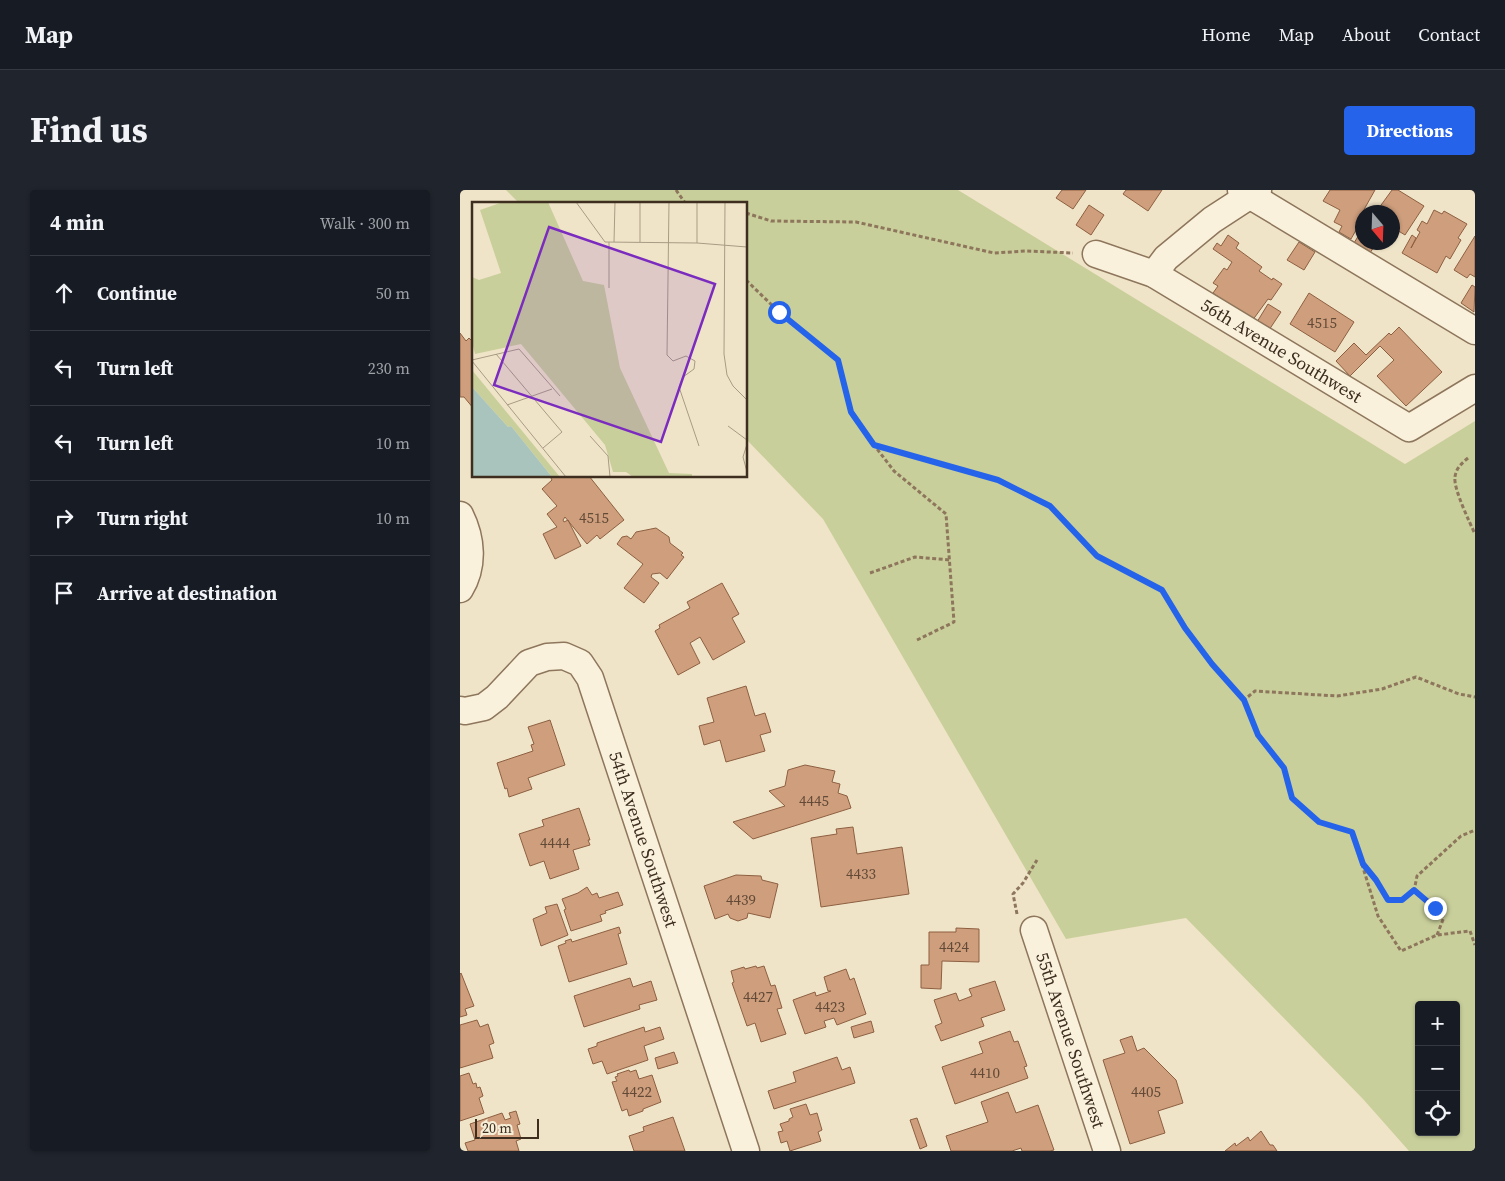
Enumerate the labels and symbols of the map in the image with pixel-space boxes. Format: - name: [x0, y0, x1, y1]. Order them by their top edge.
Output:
- inset map: [472, 202, 748, 478]
- north arrow: [1355, 205, 1400, 250]
- street label: 56th Avenue Southwest: [1196, 292, 1367, 409]
- route start: [768, 301, 791, 324]
- house number: 4515: [1307, 312, 1337, 333]
- house number: 4515: [579, 507, 609, 528]
- street label: 54th Avenue Southwest: [603, 748, 684, 931]
- house number: 4445: [799, 790, 829, 811]
- house number: 4444: [540, 832, 570, 853]
- house number: 4433: [846, 863, 876, 884]
- house number: 4439: [726, 889, 756, 910]
- route end: [1424, 897, 1447, 920]
- house number: 4424: [939, 936, 969, 957]
- street label: 55th Avenue Southwest: [1030, 949, 1112, 1131]
- house number: 4427: [743, 986, 773, 1007]
- house number: 4423: [815, 996, 845, 1017]
- house number: 4410: [970, 1062, 1000, 1083]
- house number: 4422: [622, 1081, 652, 1102]
- house number: 4405: [1131, 1081, 1161, 1102]
- scale bar: [475, 1116, 539, 1139]

